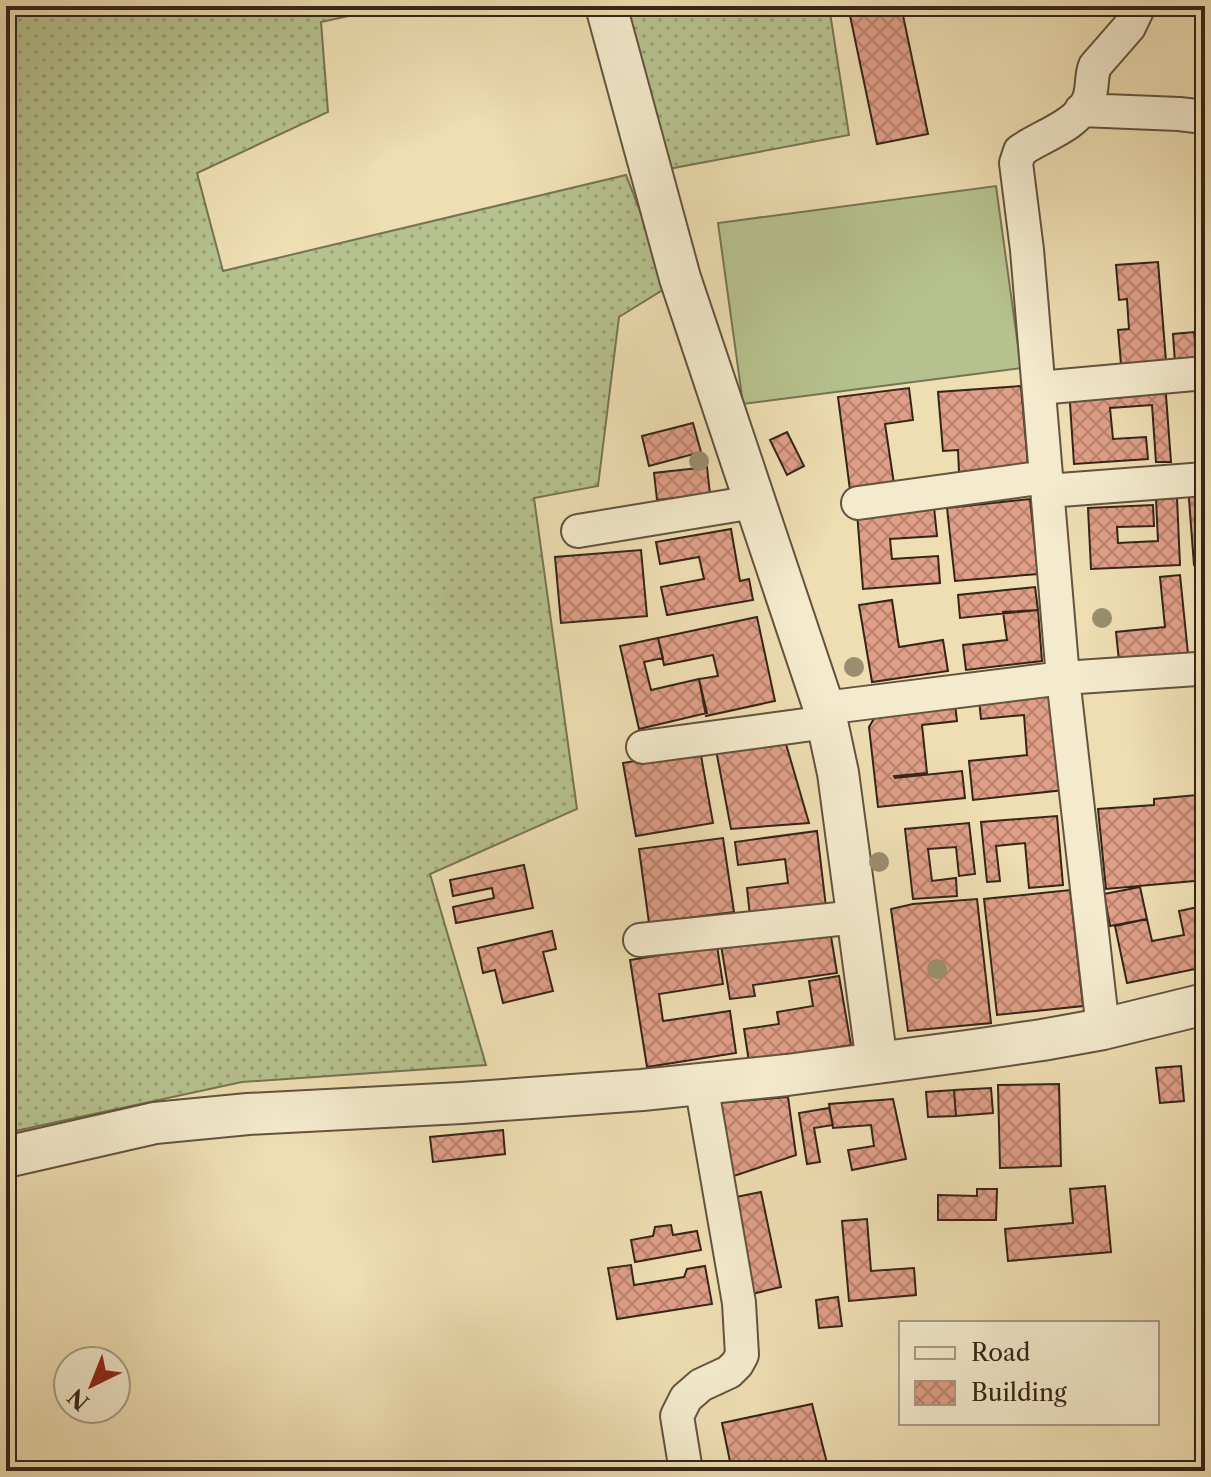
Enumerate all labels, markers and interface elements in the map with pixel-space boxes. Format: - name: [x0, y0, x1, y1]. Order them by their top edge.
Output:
- legend: [899, 1321, 1159, 1425]
- text: Road: [971, 1338, 1031, 1367]
- north arrow: [52, 1345, 132, 1425]
- text: Building: [971, 1378, 1067, 1407]
- text: N: [63, 1383, 95, 1416]

